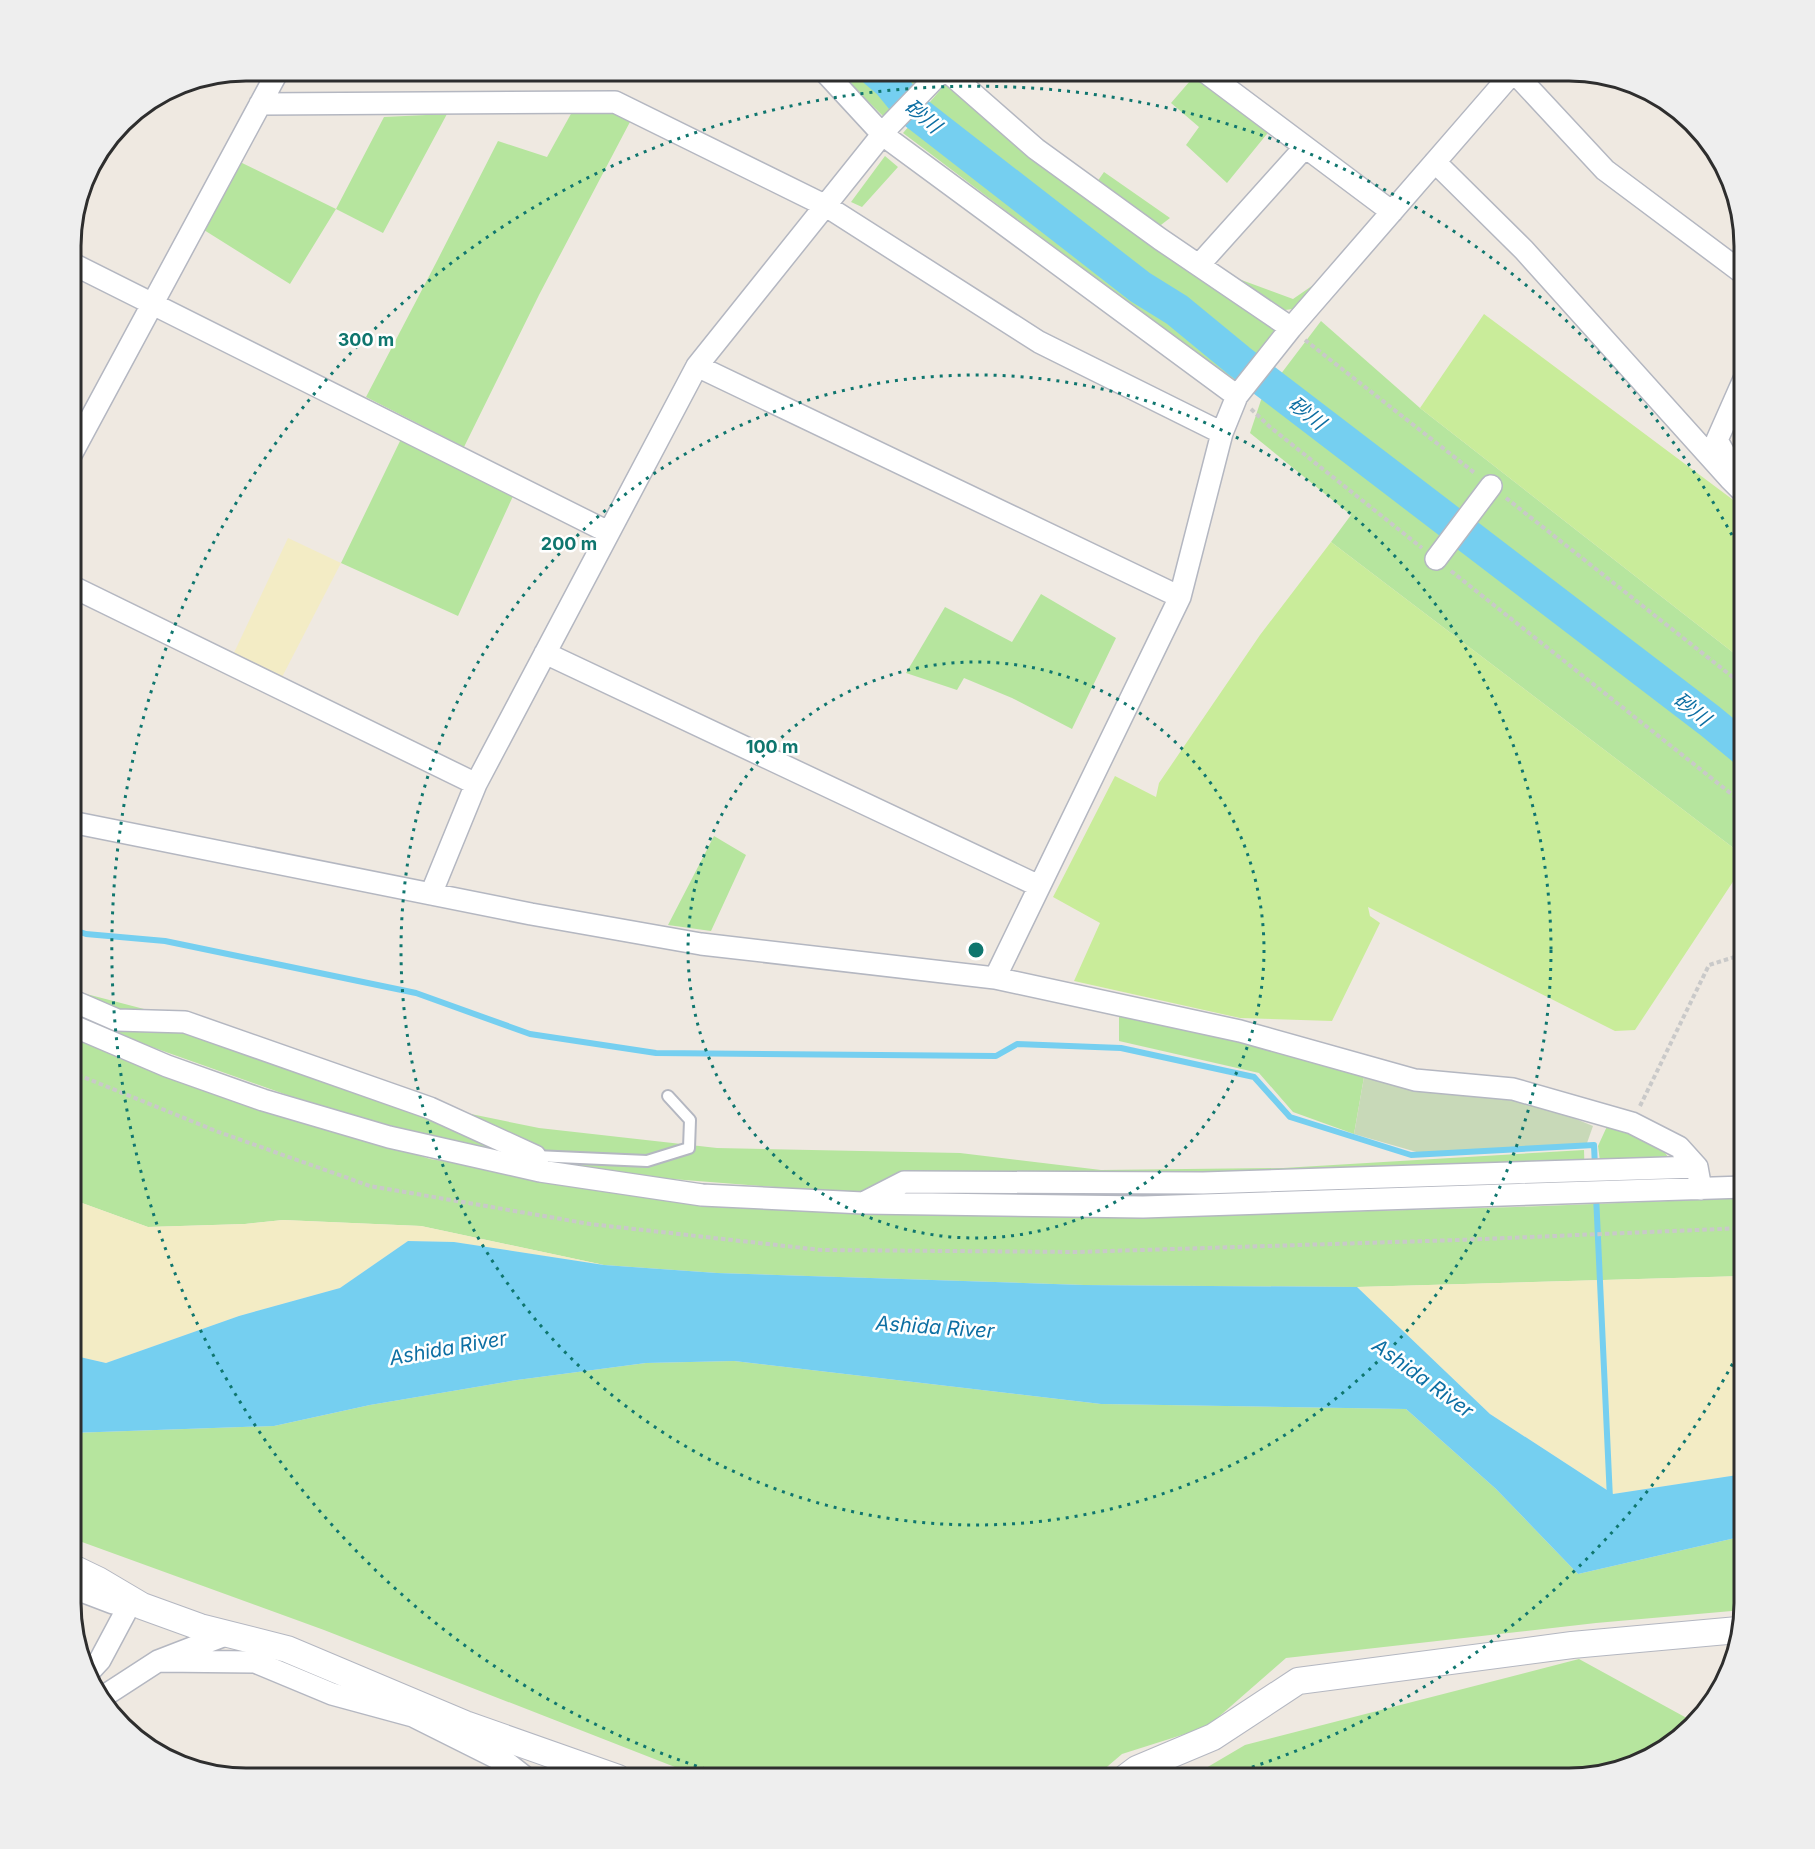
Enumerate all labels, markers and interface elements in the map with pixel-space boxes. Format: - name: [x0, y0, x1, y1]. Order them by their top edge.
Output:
- water label: 砂川: [900, 94, 948, 139]
- text: 300 m: [338, 329, 394, 350]
- water label: 砂川: [1284, 391, 1332, 436]
- text: 200 m: [541, 533, 597, 554]
- water label: 砂川: [1669, 687, 1717, 732]
- text: 100 m: [746, 736, 798, 757]
- centre of rings: [966, 940, 986, 960]
- water label: Ashida River: [874, 1311, 996, 1343]
- water label: Ashida River: [386, 1326, 509, 1370]
- water label: Ashida River: [1367, 1333, 1478, 1423]

